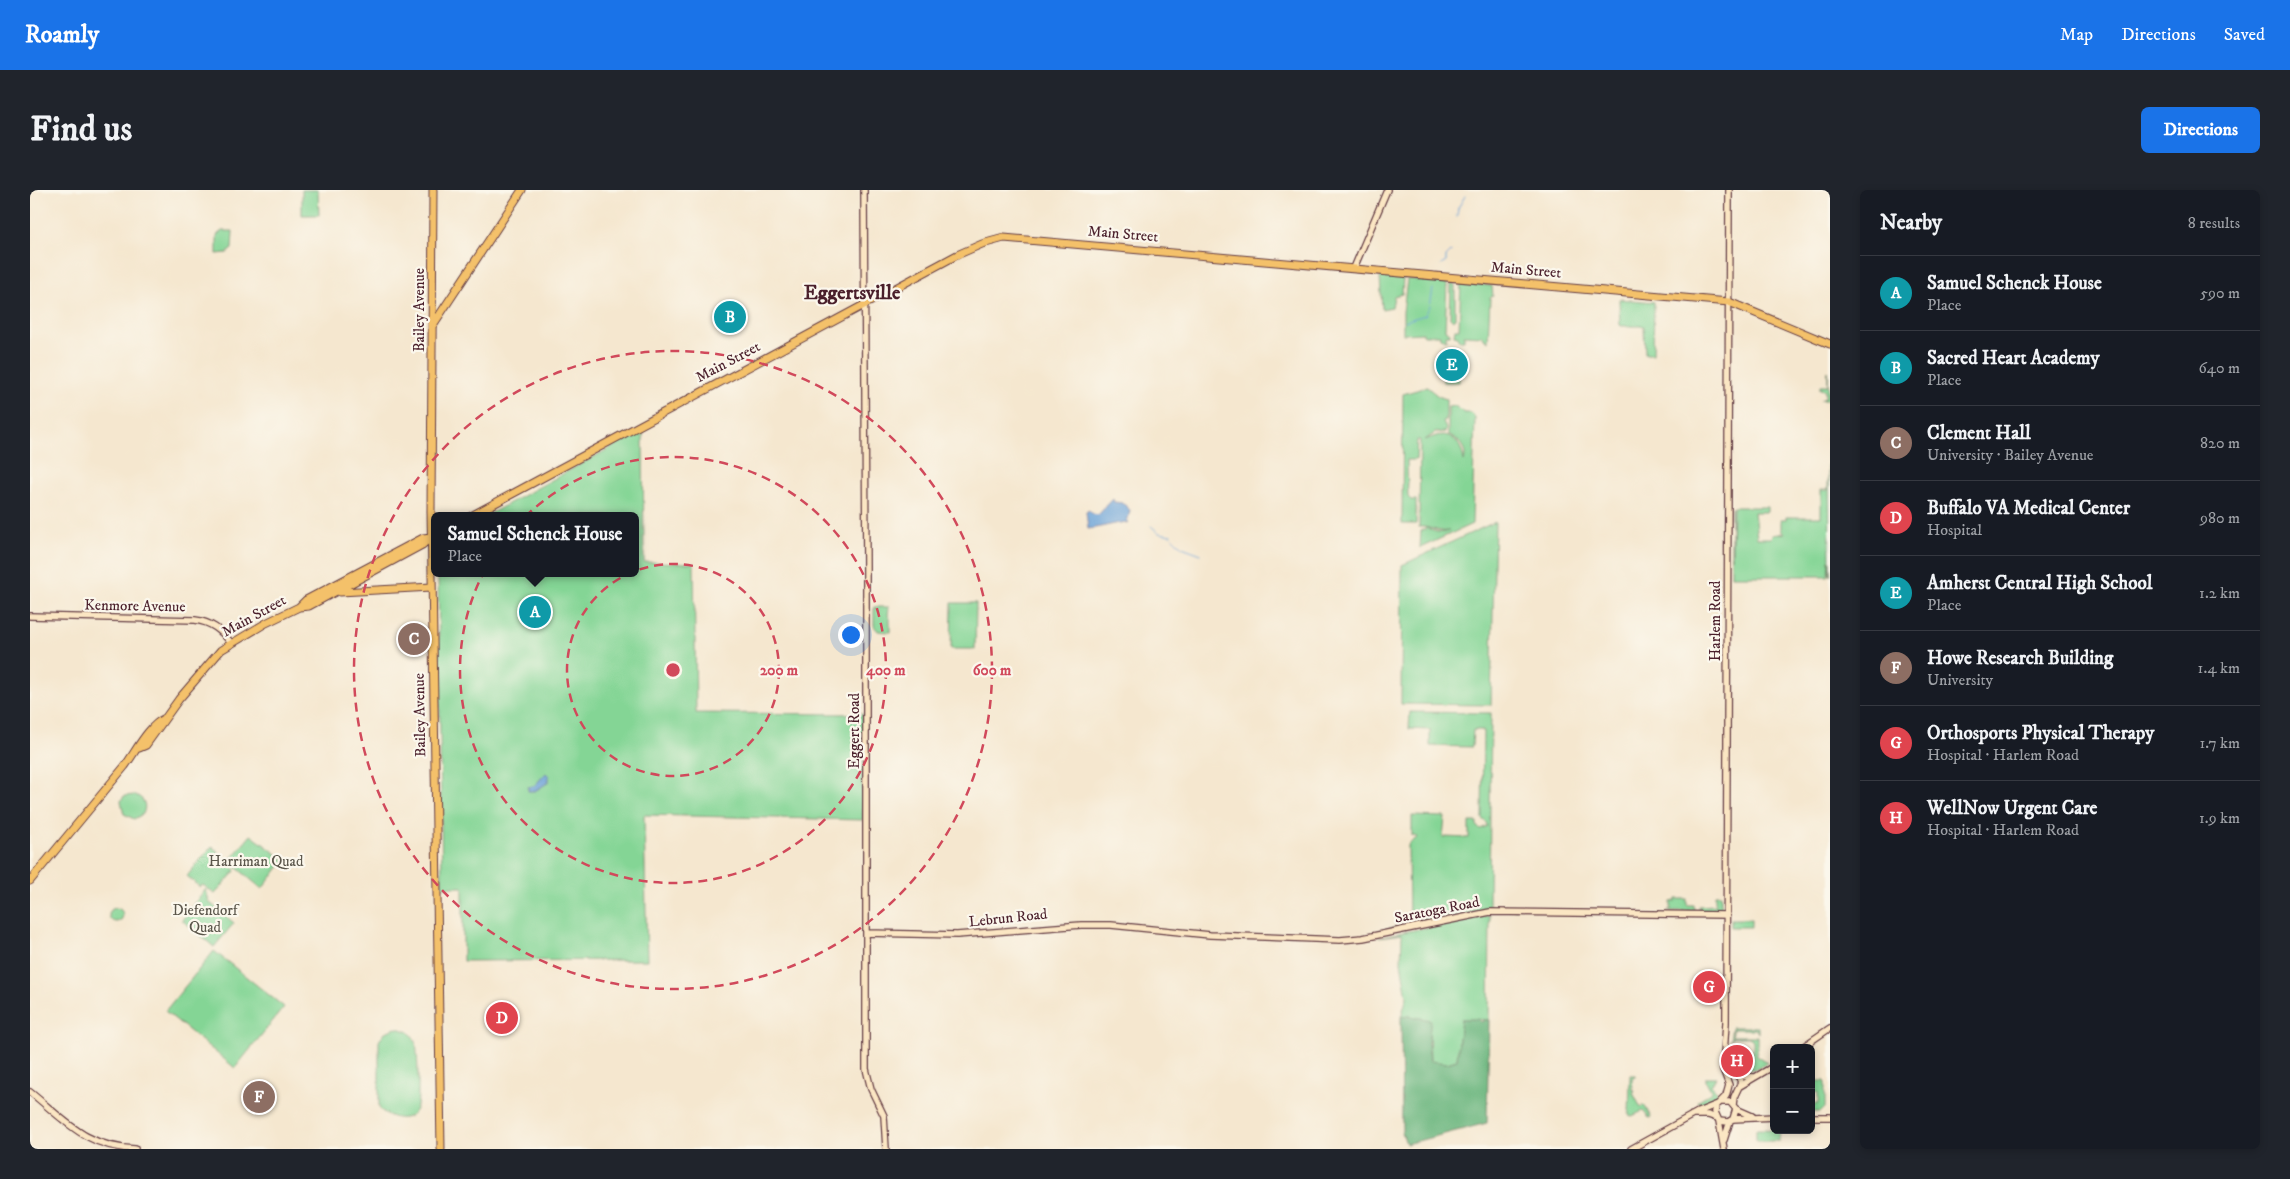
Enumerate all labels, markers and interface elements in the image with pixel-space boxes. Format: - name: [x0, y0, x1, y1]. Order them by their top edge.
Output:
- text: Roamly: [25, 20, 99, 50]
- text: Map: [2060, 24, 2093, 46]
- text: Directions: [2121, 24, 2196, 46]
- text: Saved: [2224, 24, 2265, 46]
- button: Directions: [2141, 107, 2260, 153]
- text: Find us: [30, 108, 132, 152]
- text: Nearby: [1880, 210, 1942, 236]
- text: 8 results: [2188, 213, 2240, 233]
- street label: Main Street: [1087, 221, 1159, 247]
- street label: Main Street: [1490, 257, 1562, 283]
- street label: Bailey Avenue: [410, 268, 429, 352]
- text: Samuel Schenck House: [1927, 272, 2102, 295]
- district label: Eggertsville: [804, 281, 901, 306]
- text: A: [1891, 283, 1901, 303]
- text: 590 m: [2200, 283, 2240, 303]
- text: Place: [1927, 295, 1961, 315]
- pin: B: [714, 298, 746, 336]
- street label: Main Street: [692, 337, 764, 387]
- pin: E: [1436, 346, 1468, 384]
- text: Sacred Heart Academy: [1927, 347, 2099, 370]
- text: B: [1891, 358, 1901, 378]
- text: 640 m: [2198, 358, 2240, 378]
- text: Place: [1927, 370, 1961, 390]
- text: Clement Hall: [1927, 422, 2031, 445]
- text: C: [1891, 433, 1901, 453]
- text: 820 m: [2200, 433, 2240, 453]
- text: University · Bailey Avenue: [1927, 445, 2094, 465]
- text: Buffalo VA Medical Center: [1927, 497, 2130, 520]
- text: D: [1890, 508, 1902, 528]
- text: 980 m: [2200, 508, 2240, 528]
- popup: [431, 512, 639, 577]
- text: Hospital: [1927, 520, 1982, 540]
- text: Samuel Schenck House: [448, 523, 622, 546]
- text: Place: [448, 546, 482, 566]
- text: Amherst Central High School: [1927, 572, 2152, 595]
- street label: Harlem Road: [1706, 580, 1725, 661]
- text: E: [1890, 583, 1902, 603]
- text: 1.2 km: [2199, 583, 2240, 603]
- street label: Main Street: [219, 591, 290, 641]
- pin: A: [519, 593, 551, 631]
- text: Place: [1927, 595, 1961, 615]
- street label: Kenmore Avenue: [84, 596, 186, 616]
- pin: C: [398, 620, 430, 658]
- your location: [838, 622, 864, 648]
- text: Howe Research Building: [1927, 647, 2113, 670]
- text: F: [1891, 658, 1901, 678]
- text: 1.4 km: [2198, 658, 2240, 678]
- centre of rings: [664, 661, 682, 679]
- text: 200 m: [760, 661, 799, 680]
- text: 400 m: [865, 661, 906, 680]
- text: 600 m: [973, 661, 1012, 680]
- text: University: [1927, 670, 1993, 690]
- street label: Bailey Avenue: [410, 673, 430, 757]
- street label: Eggert Road: [845, 692, 864, 769]
- text: Orthosports Physical Therapy: [1927, 722, 2154, 745]
- text: G: [1890, 733, 1902, 753]
- text: 1.7 km: [2199, 733, 2240, 753]
- text: Hospital · Harlem Road: [1927, 745, 2079, 765]
- text: WellNow Urgent Care: [1927, 797, 2097, 820]
- text: H: [1889, 808, 1903, 828]
- text: 1.9 km: [2199, 808, 2240, 828]
- text: Hospital · Harlem Road: [1927, 820, 2079, 840]
- park label: Harriman Quad: [209, 852, 304, 871]
- street label: Saratoga Road: [1393, 892, 1482, 928]
- park label: Diefendorf Quad: [172, 901, 240, 937]
- street label: Lebrun Road: [968, 904, 1049, 932]
- pin: G: [1693, 968, 1725, 1006]
- pin: D: [486, 999, 518, 1037]
- pin: H: [1721, 1042, 1753, 1080]
- map controls: [1770, 1044, 1815, 1134]
- button: +: [1770, 1044, 1815, 1089]
- pin: F: [243, 1078, 275, 1116]
- button: −: [1770, 1089, 1815, 1134]

